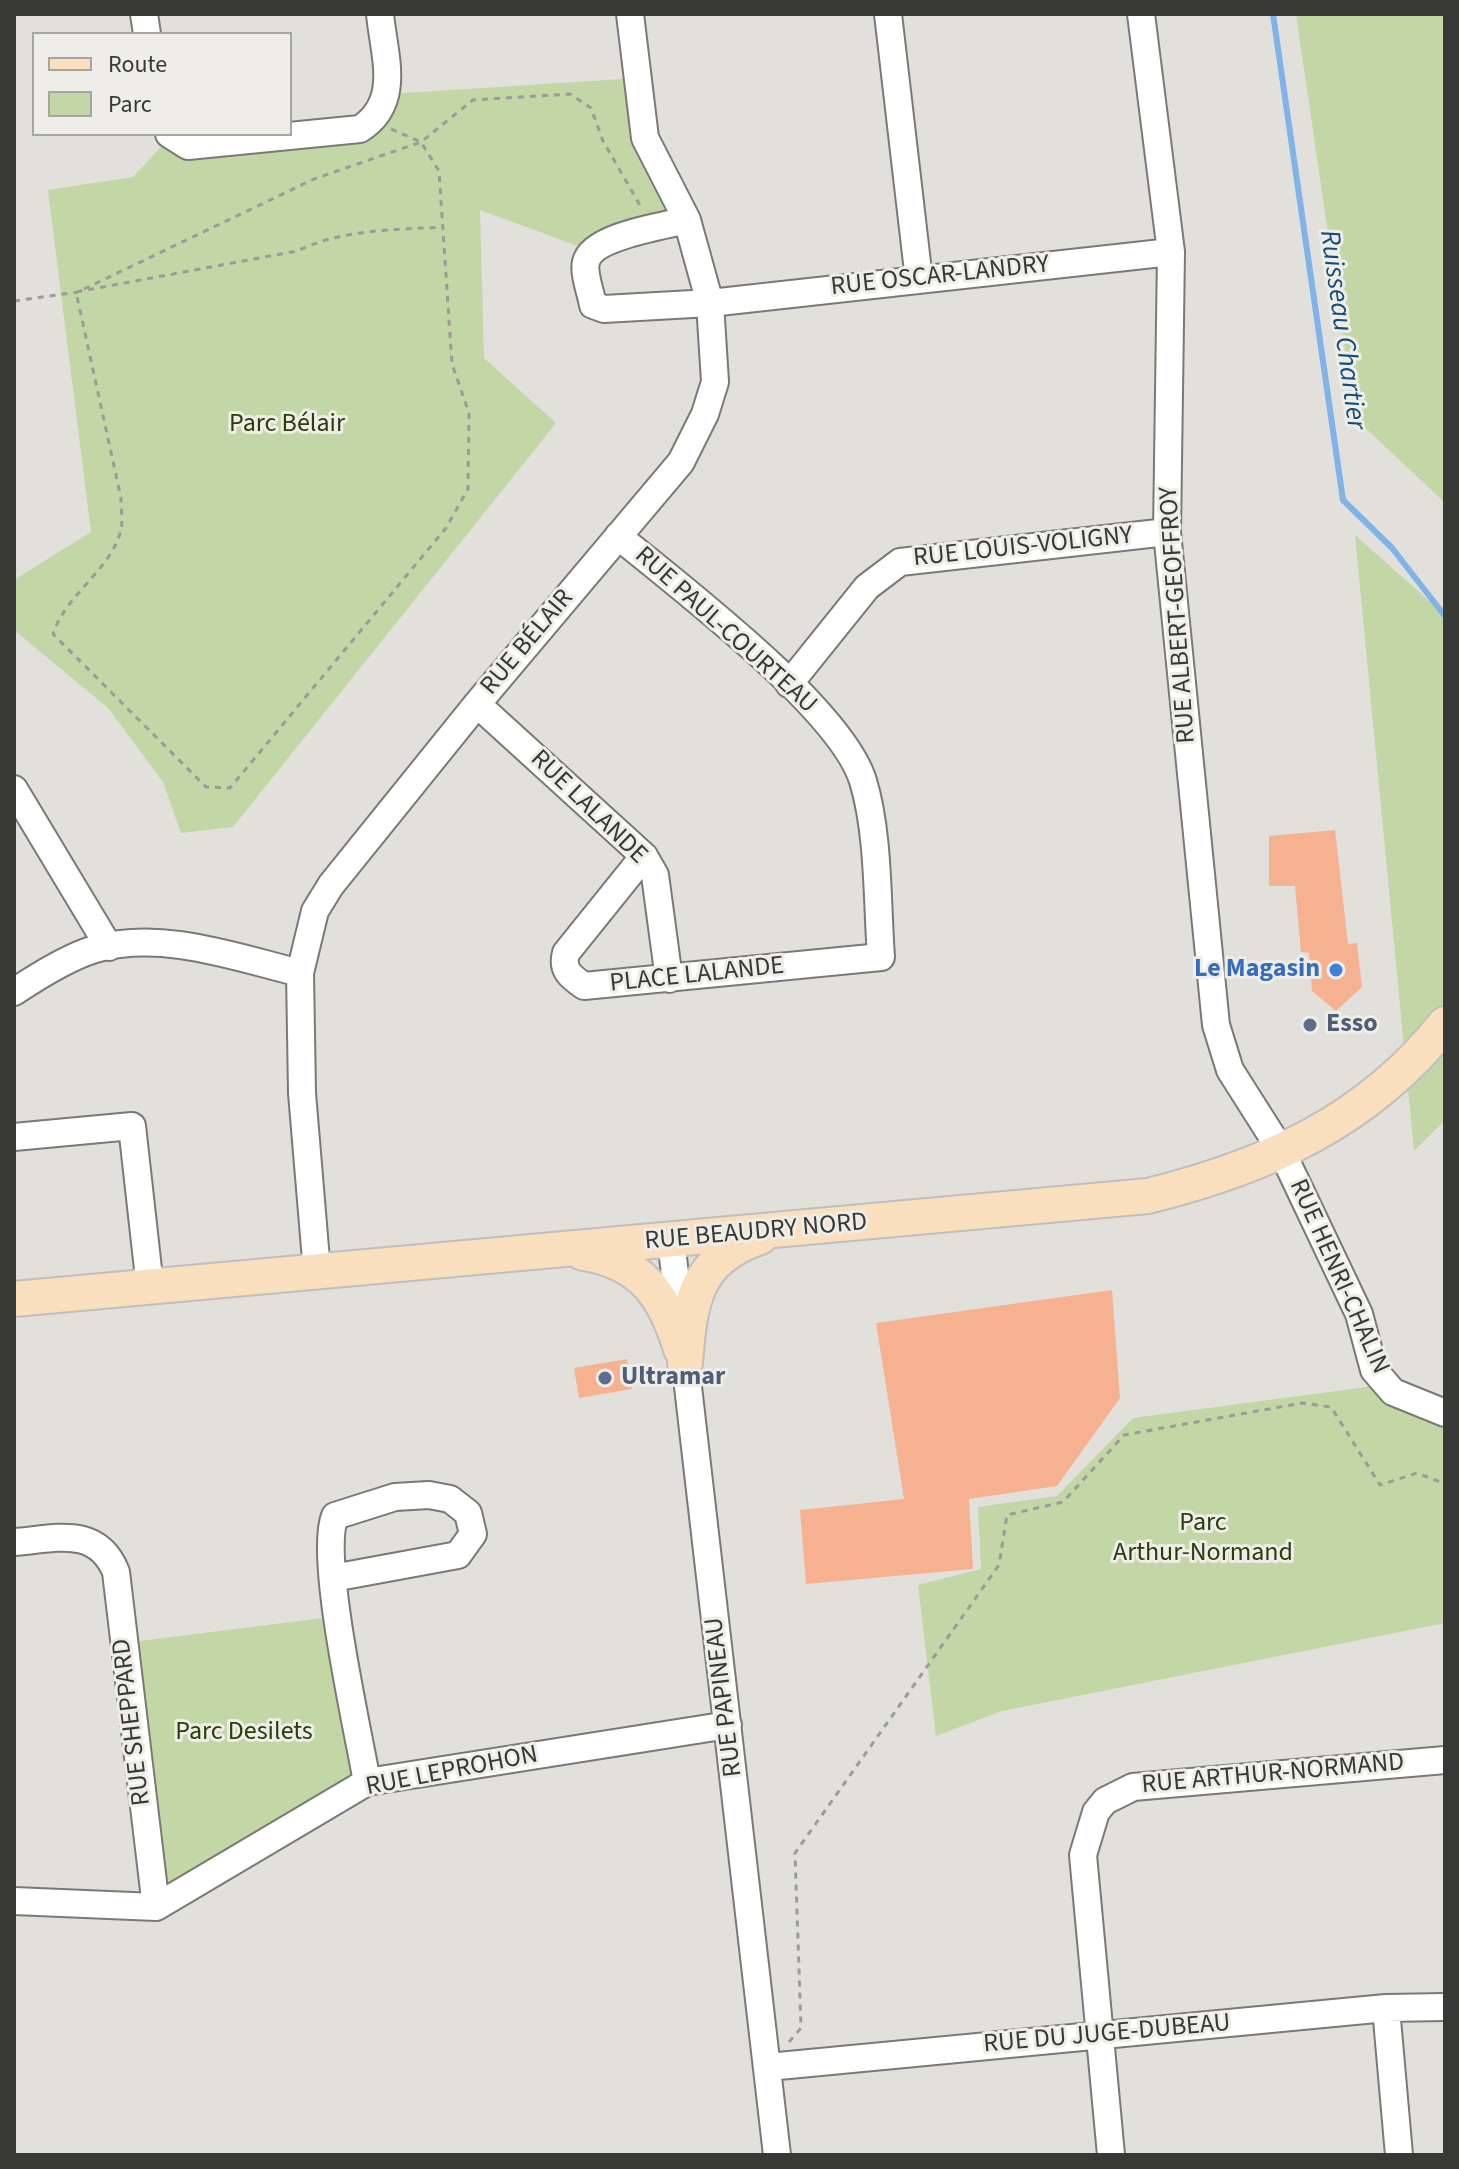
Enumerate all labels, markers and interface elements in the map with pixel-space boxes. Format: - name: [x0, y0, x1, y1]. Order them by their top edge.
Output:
- legend: [32, 32, 292, 136]
- text: Route: [108, 47, 167, 82]
- text: Parc: [108, 87, 152, 122]
- water label: Ruisseau Chartier: [1310, 228, 1372, 432]
- street label: RUE OSCAR-LANDRY: [829, 250, 1051, 304]
- park label: Parc Bélair: [229, 409, 345, 441]
- street label: RUE ALBERT-GEOFFROY: [1154, 486, 1204, 744]
- street label: RUE LOUIS-VOLIGNY: [912, 521, 1134, 575]
- street label: RUE PAUL-COURTEAU: [627, 541, 823, 721]
- street label: RUE BÉLAIR: [475, 584, 581, 702]
- street label: RUE LALANDE: [523, 744, 653, 872]
- street label: PLACE LALANDE: [608, 951, 786, 1001]
- place label: Le Magasin: [1194, 954, 1320, 986]
- marker: Le Magasin: [1327, 961, 1345, 979]
- place label: Esso: [1326, 1009, 1378, 1041]
- marker: Esso: [1301, 1016, 1319, 1034]
- street label: RUE HENRI-CHALIN: [1281, 1175, 1395, 1379]
- street label: RUE BEAUDRY NORD: [643, 1208, 869, 1258]
- place label: Ultramar: [621, 1362, 725, 1394]
- marker: Ultramar: [596, 1369, 614, 1387]
- park label: Parc Arthur-Normand: [1113, 1508, 1293, 1570]
- street label: RUE PAPINEAU: [700, 1615, 750, 1779]
- street label: RUE SHEPPARD: [107, 1637, 159, 1807]
- park label: Parc Desilets: [175, 1717, 313, 1749]
- street label: RUE LEPROHON: [363, 1740, 541, 1804]
- street label: RUE ARTHUR-NORMAND: [1140, 1748, 1406, 1802]
- street label: RUE DU JUGE-DUBEAU: [982, 2009, 1232, 2061]

